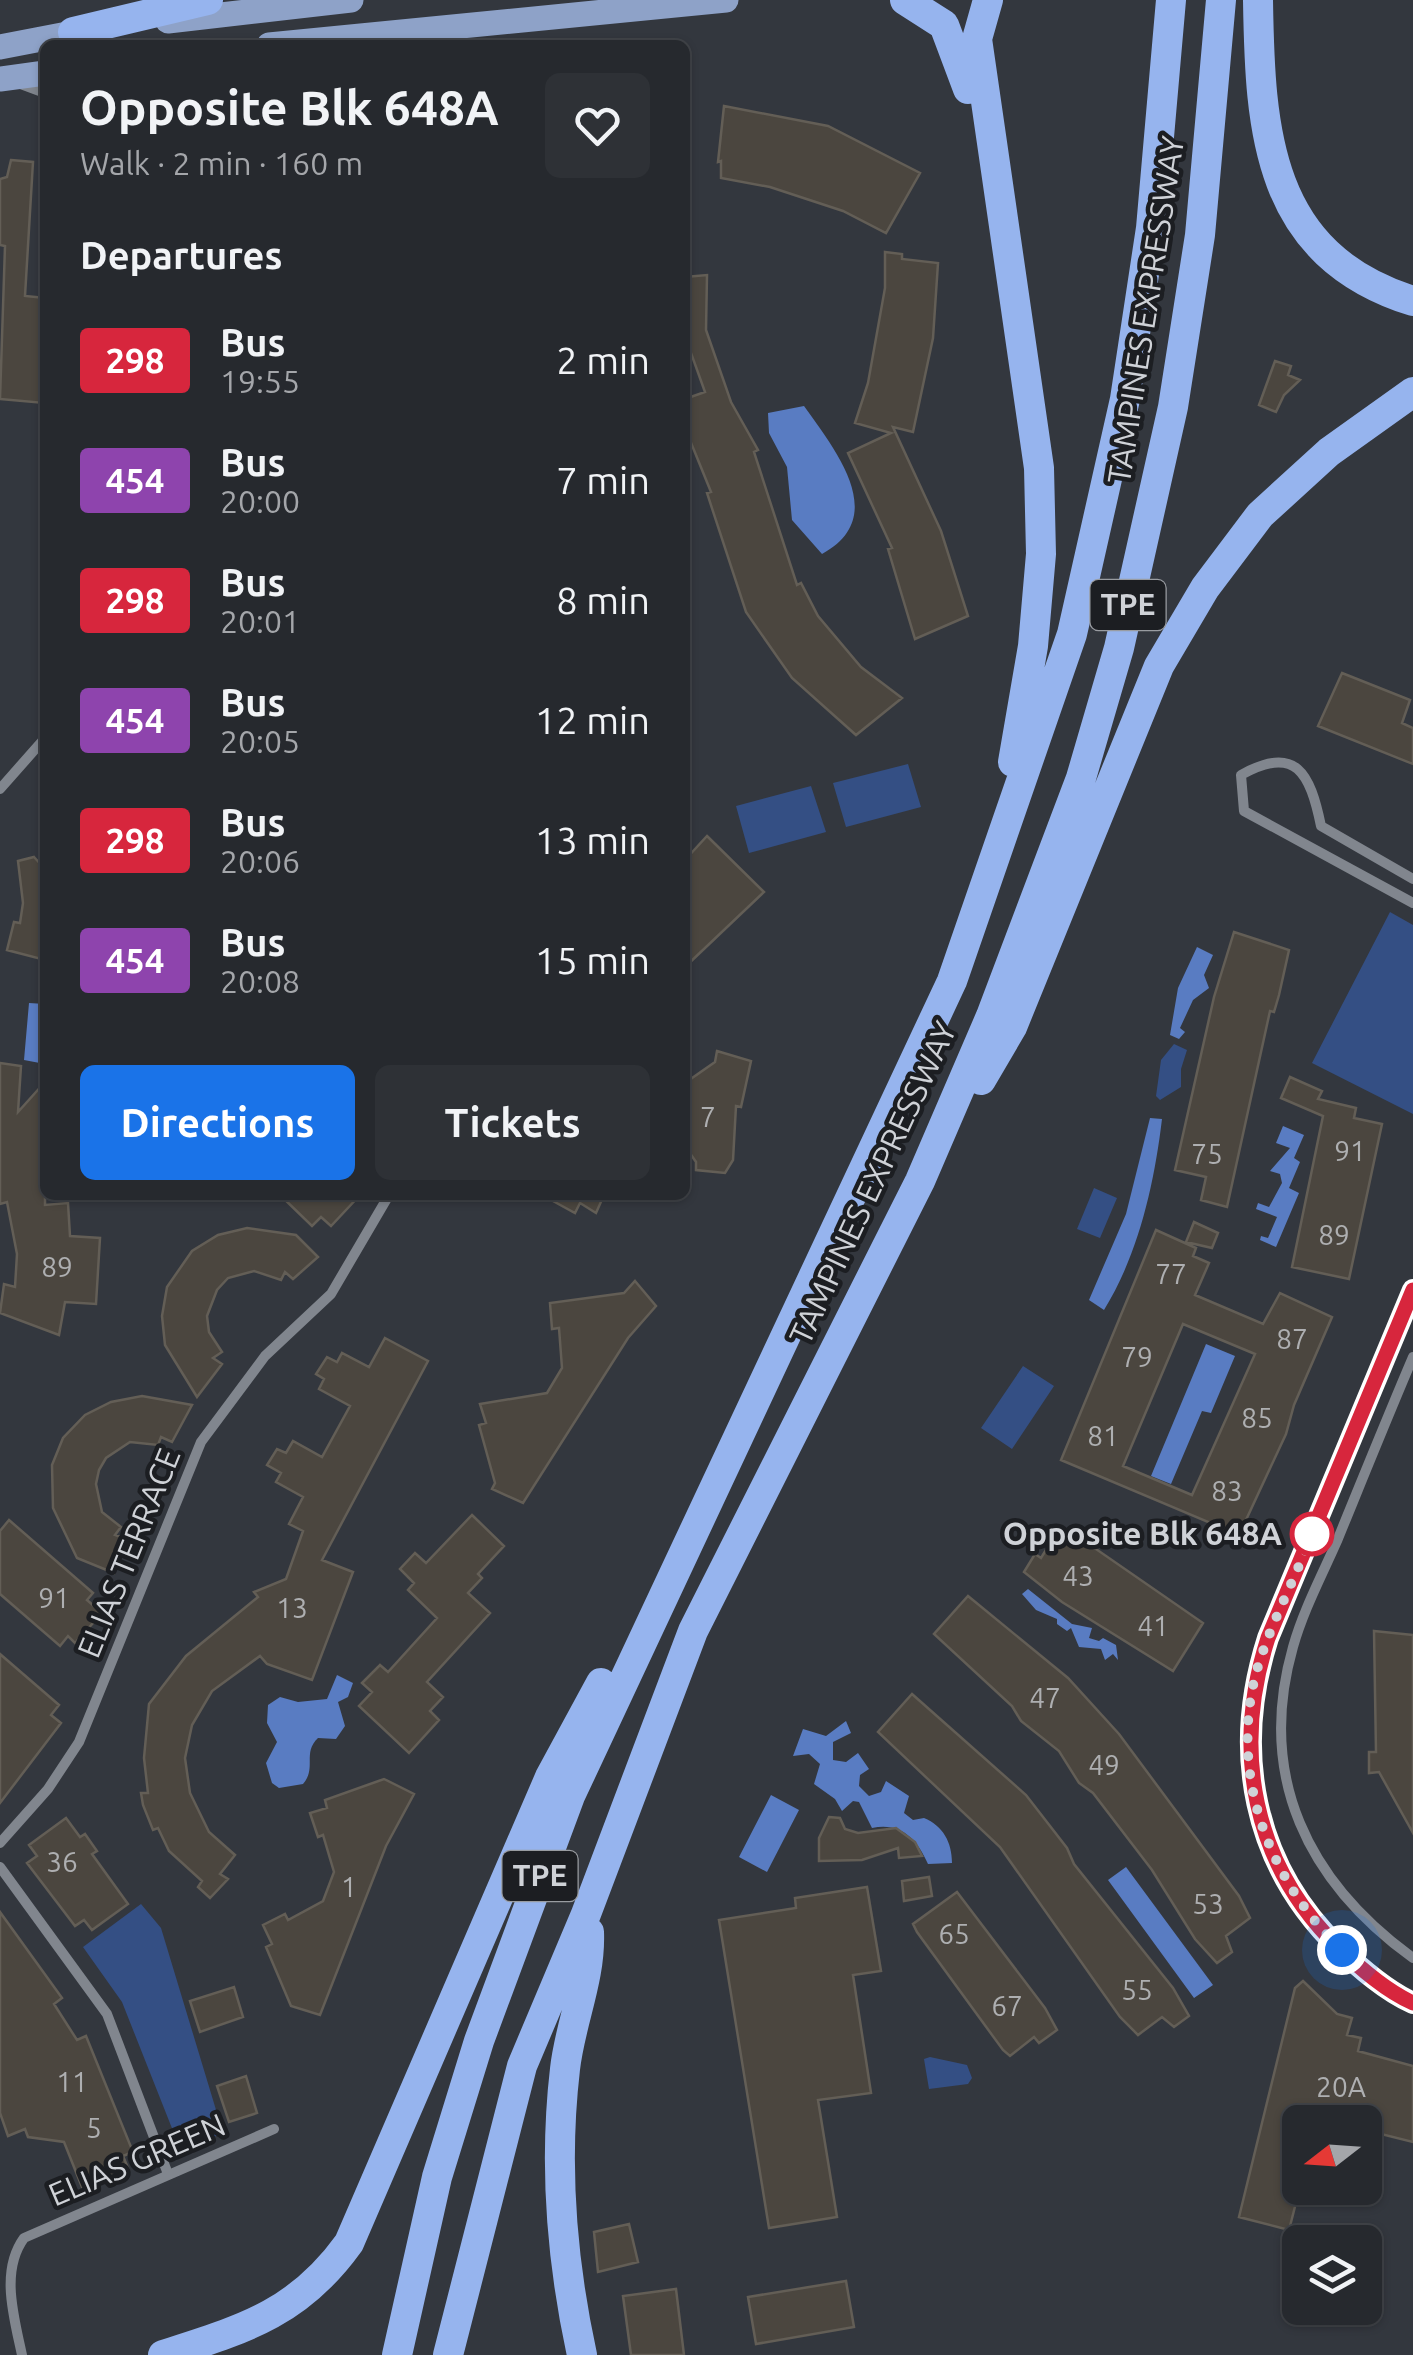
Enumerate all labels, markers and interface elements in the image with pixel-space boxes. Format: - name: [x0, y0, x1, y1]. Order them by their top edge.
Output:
- button: heart: [545, 73, 650, 178]
- text: Opposite Blk 648A: [80, 80, 499, 134]
- street label: TAMPINES EXPRESSWAY: [1100, 133, 1190, 486]
- text: Walk · 2 min · 160 m: [80, 145, 363, 181]
- text: Departures: [80, 234, 282, 276]
- text: Bus: [220, 321, 285, 363]
- text: 2 min: [556, 339, 650, 381]
- text: 298: [105, 340, 165, 380]
- text: 19:55: [220, 363, 300, 399]
- text: Bus: [220, 441, 285, 483]
- text: 7 min: [556, 459, 650, 501]
- text: 454: [105, 460, 165, 500]
- text: 20:00: [220, 483, 300, 519]
- text: Bus: [220, 561, 285, 603]
- text: 8 min: [556, 579, 650, 621]
- text: 298: [105, 580, 165, 620]
- road number: TPE: [1090, 580, 1166, 630]
- text: 20:01: [220, 603, 300, 639]
- text: Bus: [220, 681, 285, 723]
- text: 12 min: [535, 699, 650, 741]
- text: 454: [105, 700, 165, 740]
- text: 20:05: [220, 723, 300, 759]
- text: Bus: [220, 801, 285, 843]
- text: 13 min: [535, 819, 650, 861]
- text: 298: [105, 820, 165, 860]
- text: 20:06: [220, 843, 300, 879]
- text: Bus: [220, 921, 285, 963]
- text: 15 min: [535, 939, 650, 981]
- text: 454: [105, 940, 165, 980]
- text: 20:08: [220, 963, 300, 999]
- street label: TAMPINES EXPRESSWAY: [782, 1015, 963, 1349]
- button: Directions: [80, 1065, 355, 1180]
- button: Tickets: [375, 1065, 650, 1180]
- house number: 7: [700, 1101, 716, 1132]
- house number: 91: [1334, 1135, 1366, 1166]
- house number: 75: [1191, 1138, 1223, 1169]
- house number: 89: [1318, 1219, 1350, 1250]
- house number: 89: [41, 1251, 73, 1282]
- house number: 77: [1155, 1258, 1187, 1289]
- house number: 87: [1276, 1323, 1308, 1354]
- house number: 79: [1121, 1341, 1153, 1372]
- house number: 85: [1241, 1402, 1273, 1433]
- house number: 81: [1087, 1420, 1119, 1451]
- street label: ELIAS TERRACE: [70, 1443, 186, 1663]
- house number: 83: [1211, 1475, 1243, 1506]
- marker: Opposite Blk 648A: [1291, 1513, 1333, 1555]
- place label: Opposite Blk 648A: [1003, 1515, 1283, 1551]
- house number: 43: [1062, 1560, 1094, 1591]
- house number: 91: [38, 1582, 70, 1613]
- house number: 13: [276, 1592, 308, 1623]
- house number: 41: [1137, 1610, 1169, 1641]
- house number: 47: [1029, 1682, 1061, 1713]
- house number: 49: [1088, 1749, 1120, 1780]
- house number: 36: [46, 1846, 78, 1877]
- road number: TPE: [502, 1851, 578, 1901]
- house number: 1: [341, 1871, 357, 1902]
- house number: 53: [1192, 1888, 1224, 1919]
- house number: 65: [938, 1918, 970, 1949]
- your location: [1317, 1925, 1367, 1975]
- house number: 55: [1121, 1974, 1153, 2005]
- house number: 67: [991, 1990, 1023, 2021]
- house number: 11: [56, 2066, 88, 2097]
- house number: 20A: [1316, 2071, 1366, 2102]
- north arrow: [1282, 2105, 1382, 2205]
- map controls: [1282, 2105, 1382, 2325]
- street label: ELIAS GREEN: [43, 2106, 230, 2212]
- house number: 5: [86, 2112, 102, 2143]
- button: layers: [1282, 2225, 1382, 2325]

